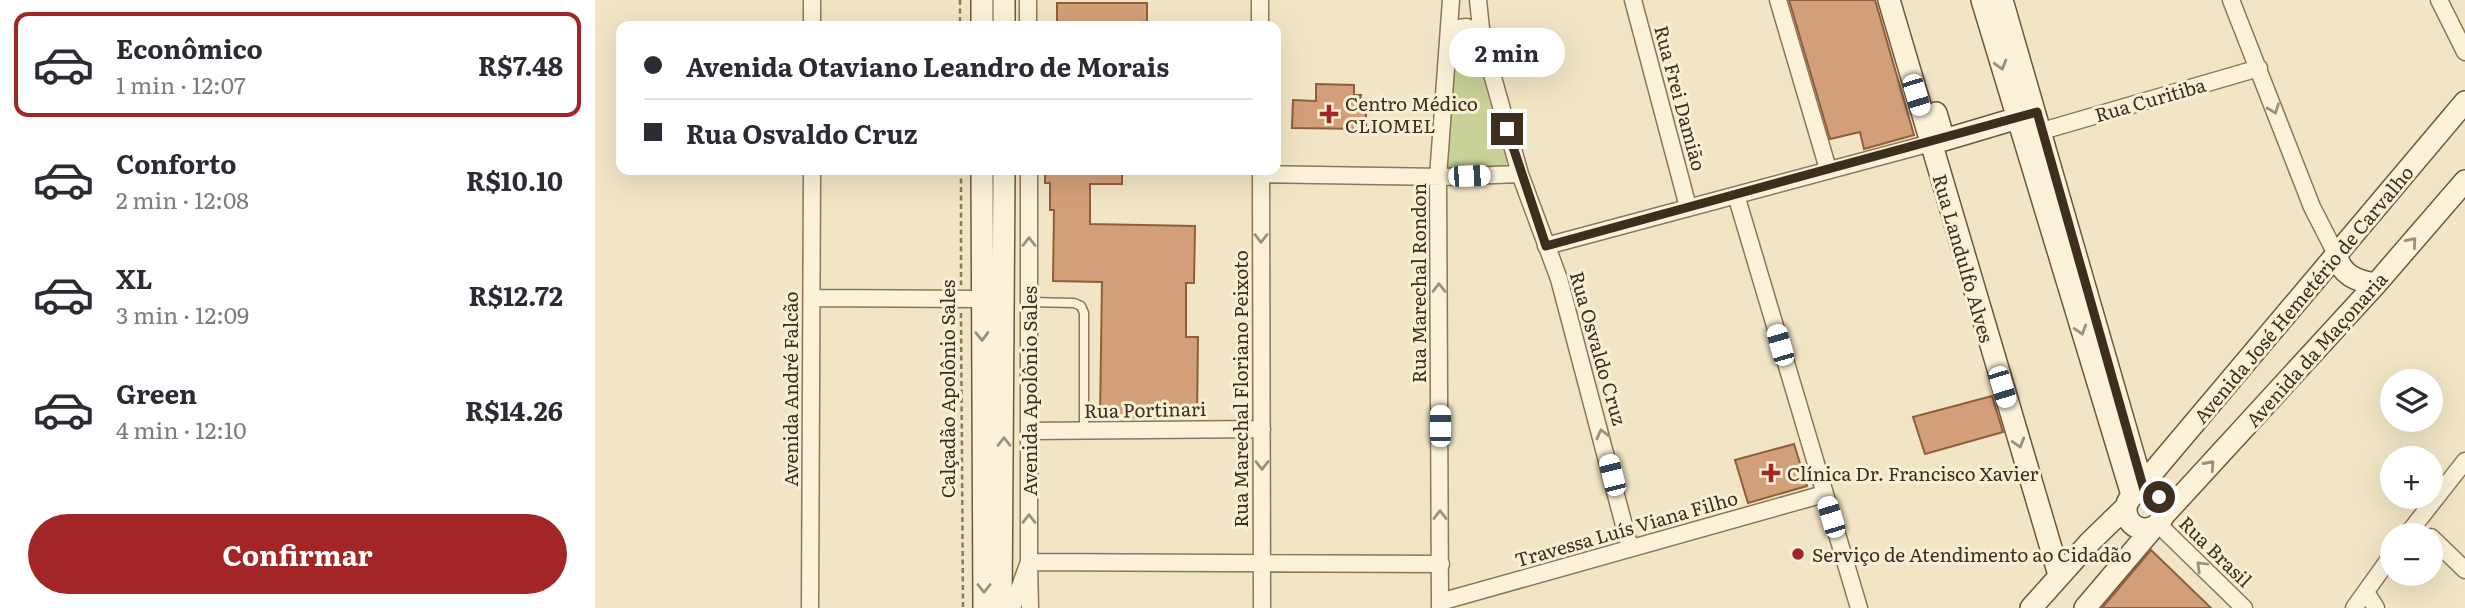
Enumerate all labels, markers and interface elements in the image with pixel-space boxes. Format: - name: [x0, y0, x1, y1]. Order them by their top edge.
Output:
- street label: Rua Frei Damião: [1648, 22, 1714, 174]
- callout: 2 min: [1449, 27, 1565, 76]
- text: Econômico: [116, 28, 263, 67]
- icon: car: [32, 33, 95, 96]
- text: 2 min: [1475, 35, 1539, 69]
- text: R$7.48: [478, 45, 563, 84]
- text: Avenida Otaviano Leandro de Morais: [686, 46, 1169, 85]
- one-way arrow: [1993, 59, 2008, 71]
- text: 1 min · 12:07: [116, 67, 246, 101]
- street label: Rua Curitiba: [2091, 70, 2209, 128]
- car: [1900, 72, 1933, 118]
- place label: Centro Médico CLIOMEL: [1345, 89, 1478, 139]
- one-way arrow: [2266, 102, 2280, 114]
- marker: Centro Médico CLIOMEL: [1319, 104, 1339, 124]
- text: Rua Osvaldo Cruz: [686, 113, 918, 152]
- route end: [1491, 113, 1523, 145]
- text: Conforto: [116, 143, 236, 182]
- icon: car: [32, 148, 95, 211]
- street label: Avenida José Hemetério de Carvalho: [2186, 159, 2420, 429]
- text: R$10.10: [466, 160, 563, 199]
- car: [1448, 165, 1491, 187]
- street label: Rua Landulfo Alves: [1927, 170, 2002, 346]
- text: 2 min · 12:08: [116, 182, 249, 216]
- street label: Rua Marechal Rondon: [1404, 183, 1432, 383]
- one-way arrow: [1253, 233, 1269, 244]
- one-way arrow: [1021, 236, 1037, 247]
- one-way arrow: [2404, 237, 2416, 250]
- street label: Rua Marechal Floriano Peixoto: [1226, 250, 1254, 528]
- text: XL: [116, 258, 153, 297]
- icon: car: [32, 263, 95, 326]
- street label: Avenida da Maçonaria: [2239, 265, 2394, 433]
- street label: Rua Osvaldo Cruz: [1564, 268, 1634, 428]
- text: R$12.72: [468, 275, 563, 314]
- street label: Calçadão Apolônio Sales: [933, 279, 961, 498]
- one-way arrow: [1431, 282, 1447, 293]
- street label: Avenida Apolônio Sales: [1015, 286, 1043, 496]
- street label: Avenida André Falcão: [776, 291, 804, 487]
- text: 3 min · 12:09: [116, 297, 249, 331]
- car: [1765, 322, 1796, 368]
- one-way arrow: [2073, 324, 2088, 336]
- one-way arrow: [975, 331, 990, 342]
- car: [1986, 364, 2019, 410]
- map controls: [2380, 369, 2443, 586]
- button: layers: [2380, 369, 2443, 432]
- text: Green: [116, 373, 197, 412]
- icon: car: [32, 378, 95, 441]
- text: R$14.26: [465, 390, 563, 429]
- street label: Rua Portinari: [1084, 394, 1206, 424]
- car: [1430, 405, 1451, 447]
- text: 4 min · 12:10: [116, 412, 247, 446]
- one-way arrow: [1596, 428, 1610, 440]
- one-way arrow: [996, 436, 1012, 447]
- one-way arrow: [2011, 436, 2025, 448]
- button: +: [2380, 446, 2443, 509]
- car: [1597, 452, 1628, 498]
- place label: Clínica Dr. Francisco Xavier: [1787, 459, 2039, 487]
- one-way arrow: [2202, 460, 2215, 473]
- one-way arrow: [1254, 461, 1270, 471]
- marker: Clínica Dr. Francisco Xavier: [1761, 463, 1781, 483]
- route start: [2143, 481, 2175, 513]
- street label: Travessa Luís Viana Filho: [1511, 483, 1741, 573]
- car: [1815, 494, 1848, 540]
- street label: Rua Brasil: [2173, 509, 2259, 593]
- one-way arrow: [1433, 510, 1448, 521]
- one-way arrow: [1021, 513, 1037, 523]
- button: Confirmar: [28, 514, 567, 594]
- button: −: [2380, 523, 2443, 586]
- place label: Serviço de Atendimento ao Cidadão: [1812, 540, 2132, 568]
- marker: Serviço de Atendimento ao Cidadão: [1790, 546, 1806, 562]
- one-way arrow: [2196, 562, 2209, 575]
- one-way arrow: [976, 583, 992, 594]

